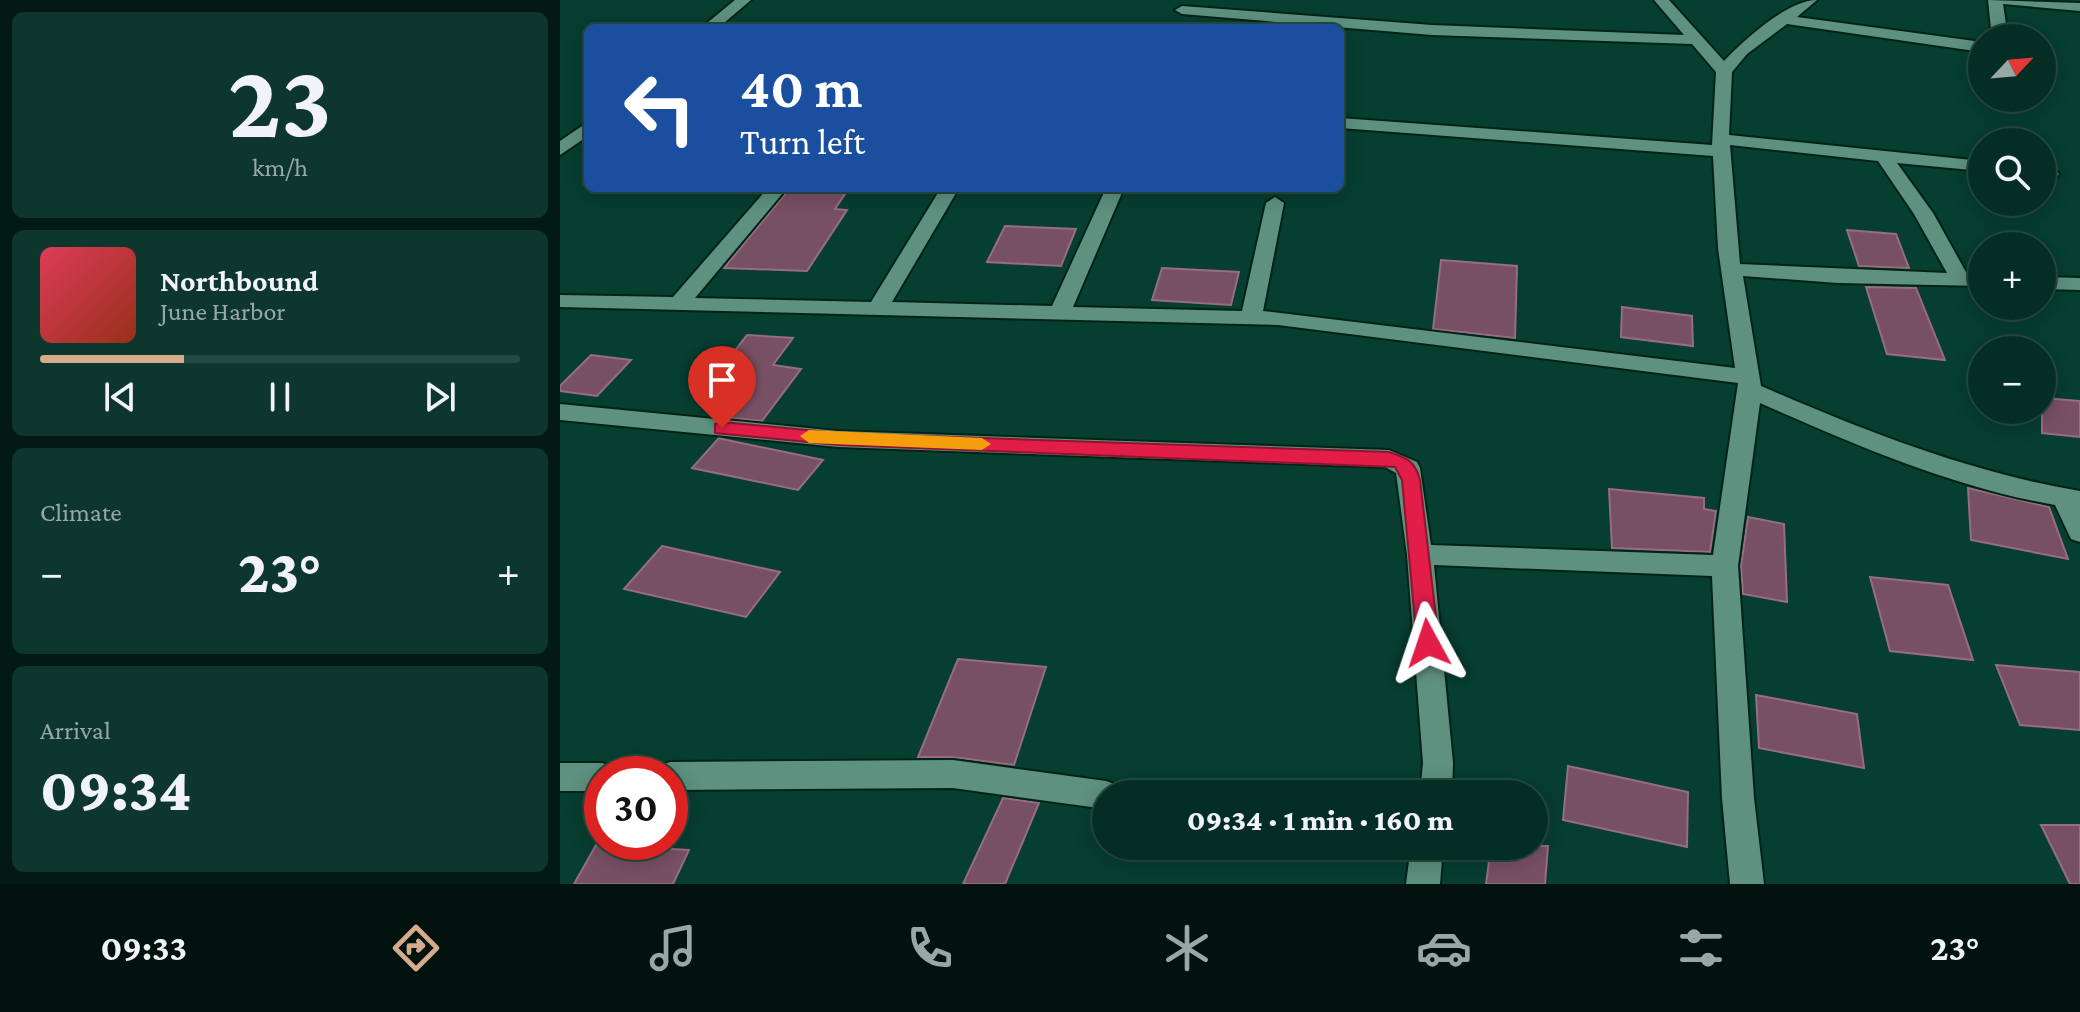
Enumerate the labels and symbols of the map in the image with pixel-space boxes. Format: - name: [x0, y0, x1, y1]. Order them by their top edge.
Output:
- north arrow: [1968, 24, 2056, 112]
- pin: [688, 346, 756, 428]
- position arrow: [1386, 601, 1470, 685]
- speed limit sign: 30: [584, 756, 688, 860]

